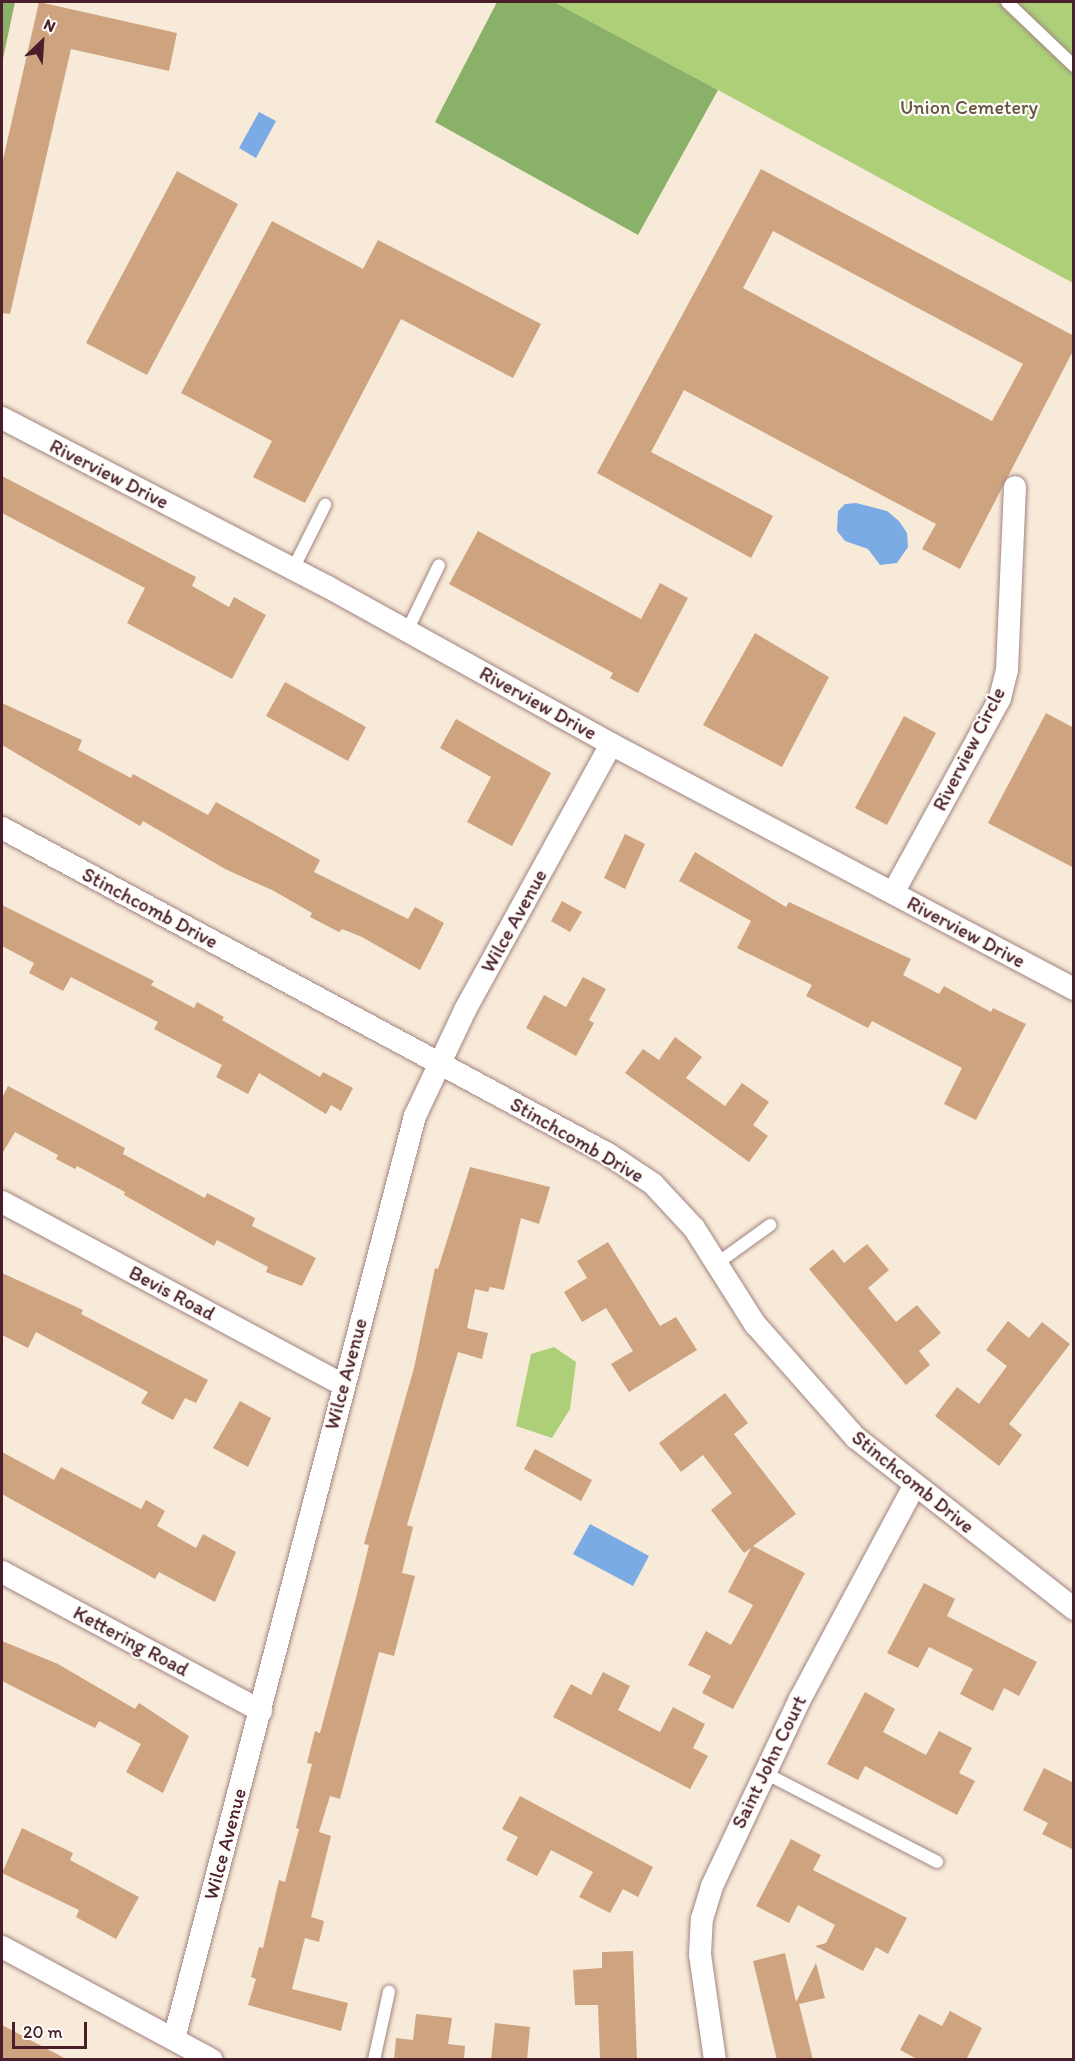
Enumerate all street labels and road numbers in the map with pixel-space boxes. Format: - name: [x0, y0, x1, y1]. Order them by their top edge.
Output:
- street label: Riverview Drive: [45, 434, 173, 514]
- street label: Riverview Drive: [475, 661, 601, 745]
- street label: Riverview Circle: [928, 683, 1010, 815]
- street label: Stinchcomb Drive: [78, 862, 222, 954]
- street label: Wilce Avenue: [476, 866, 552, 976]
- street label: Riverview Drive: [903, 891, 1029, 973]
- street label: Stinchcomb Drive: [506, 1092, 648, 1188]
- street label: Bevis Road: [125, 1260, 219, 1326]
- street label: Wilce Avenue: [320, 1316, 372, 1432]
- street label: Stinchcomb Drive: [847, 1425, 979, 1539]
- street label: Kettering Road: [69, 1600, 193, 1682]
- street label: Saint John Court: [726, 1692, 812, 1832]
- street label: Wilce Avenue: [199, 1786, 251, 1902]

